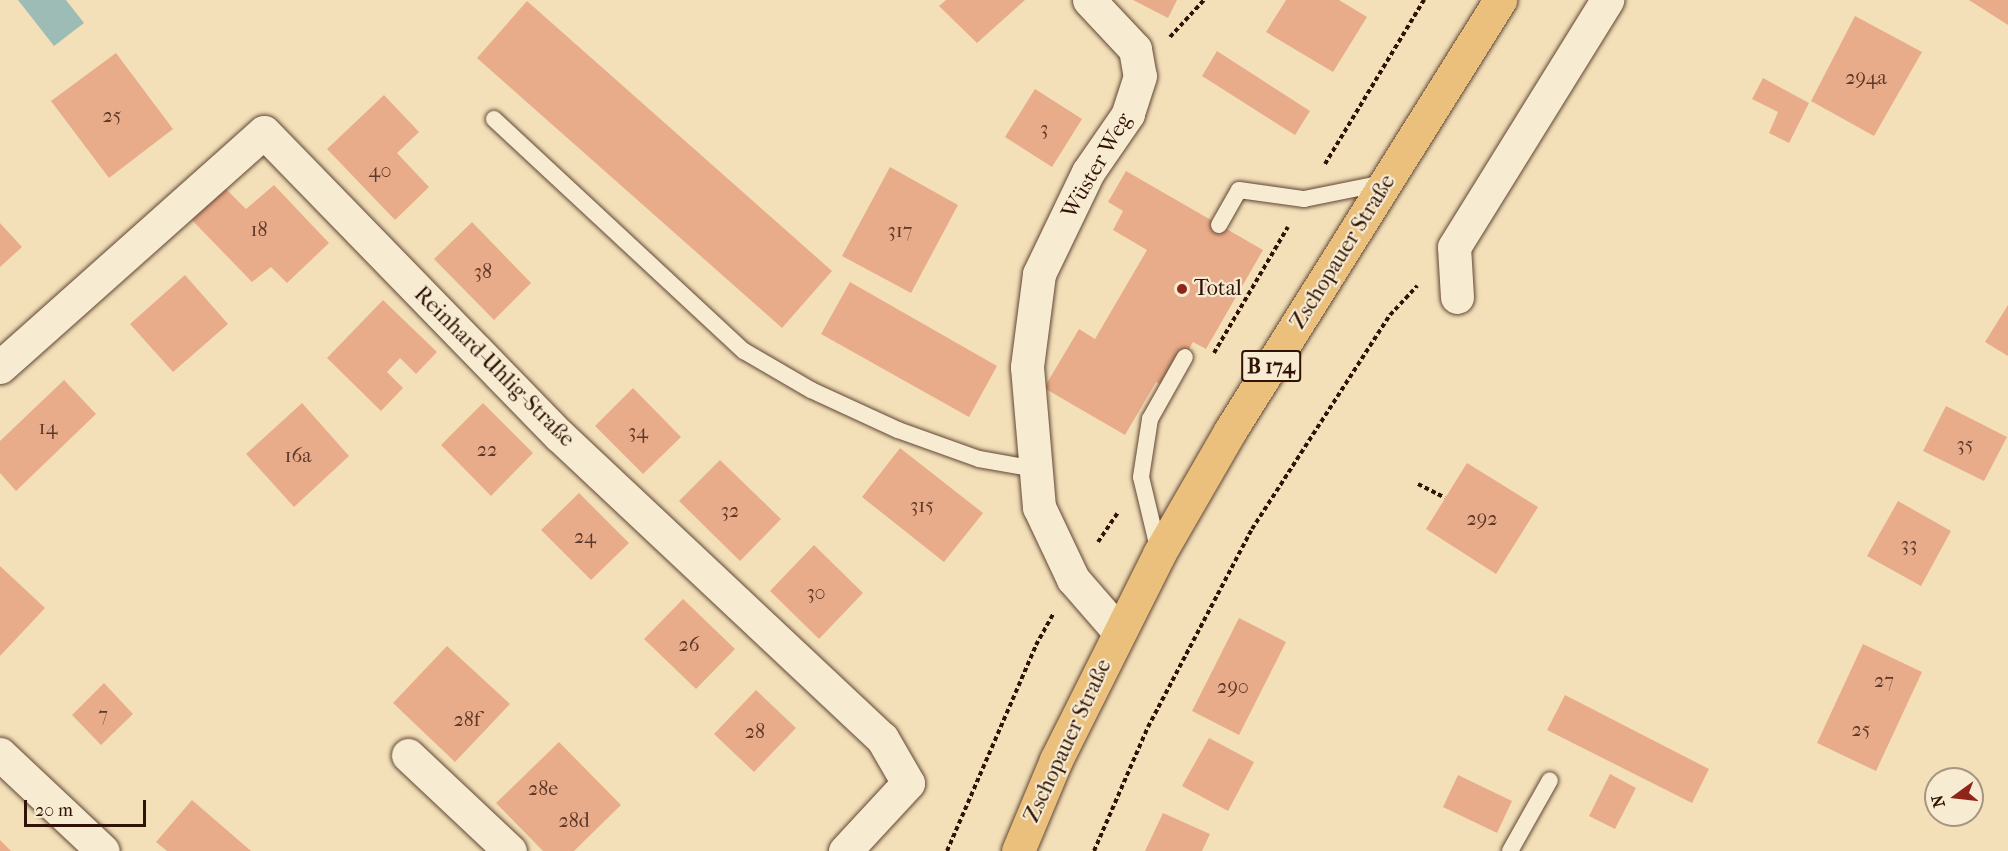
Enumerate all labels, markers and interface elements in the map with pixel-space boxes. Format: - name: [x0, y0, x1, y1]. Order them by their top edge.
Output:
- house number: 294a: [1845, 65, 1887, 89]
- house number: 25: [103, 103, 121, 127]
- street label: Wüster Weg: [1056, 109, 1138, 223]
- house number: 3: [1040, 116, 1048, 140]
- house number: 40: [369, 158, 391, 182]
- street label: Zschopauer Straße: [1285, 170, 1401, 334]
- house number: 18: [250, 217, 268, 241]
- house number: 317: [888, 218, 912, 242]
- house number: 38: [474, 259, 492, 283]
- place label: Total: [1194, 276, 1242, 302]
- street label: Reinhard-Uhlig-Straße: [408, 281, 580, 453]
- marker: Total: [1175, 282, 1189, 296]
- road number: B 174: [1241, 348, 1301, 384]
- house number: 14: [39, 415, 57, 439]
- house number: 34: [628, 419, 648, 443]
- house number: 35: [1957, 432, 1973, 456]
- house number: 22: [477, 437, 497, 461]
- house number: 16a: [284, 443, 312, 467]
- house number: 315: [910, 493, 934, 517]
- house number: 32: [721, 498, 739, 522]
- house number: 292: [1466, 506, 1498, 530]
- house number: 24: [574, 524, 596, 548]
- house number: 33: [1901, 532, 1917, 556]
- house number: 30: [806, 580, 826, 604]
- house number: 26: [678, 632, 700, 656]
- street label: Zschopauer Straße: [1019, 655, 1117, 827]
- house number: 27: [1874, 668, 1894, 692]
- house number: 290: [1217, 674, 1249, 698]
- house number: 7: [98, 702, 108, 726]
- house number: 28f: [454, 707, 480, 731]
- house number: 25: [1852, 717, 1870, 741]
- house number: 28: [745, 719, 765, 743]
- north arrow: [1924, 767, 1984, 827]
- house number: 28e: [528, 776, 558, 800]
- scale bar: [27, 788, 148, 826]
- text: N: [1927, 793, 1949, 810]
- text: 20 m: [35, 800, 73, 821]
- house number: 28d: [558, 808, 590, 832]

